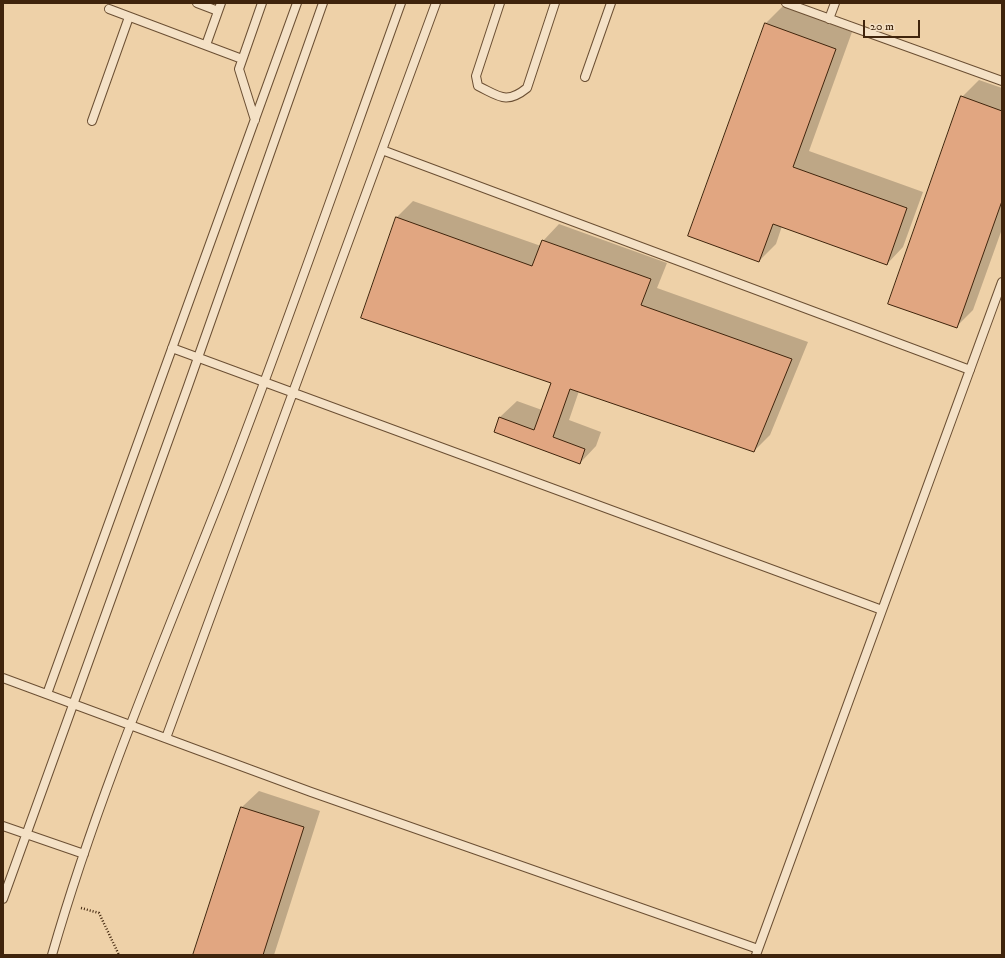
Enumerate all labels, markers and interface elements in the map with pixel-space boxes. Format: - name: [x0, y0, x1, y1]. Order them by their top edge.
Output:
- scale bar: [865, 12, 922, 38]
- text: 20 m: [870, 19, 894, 34]

